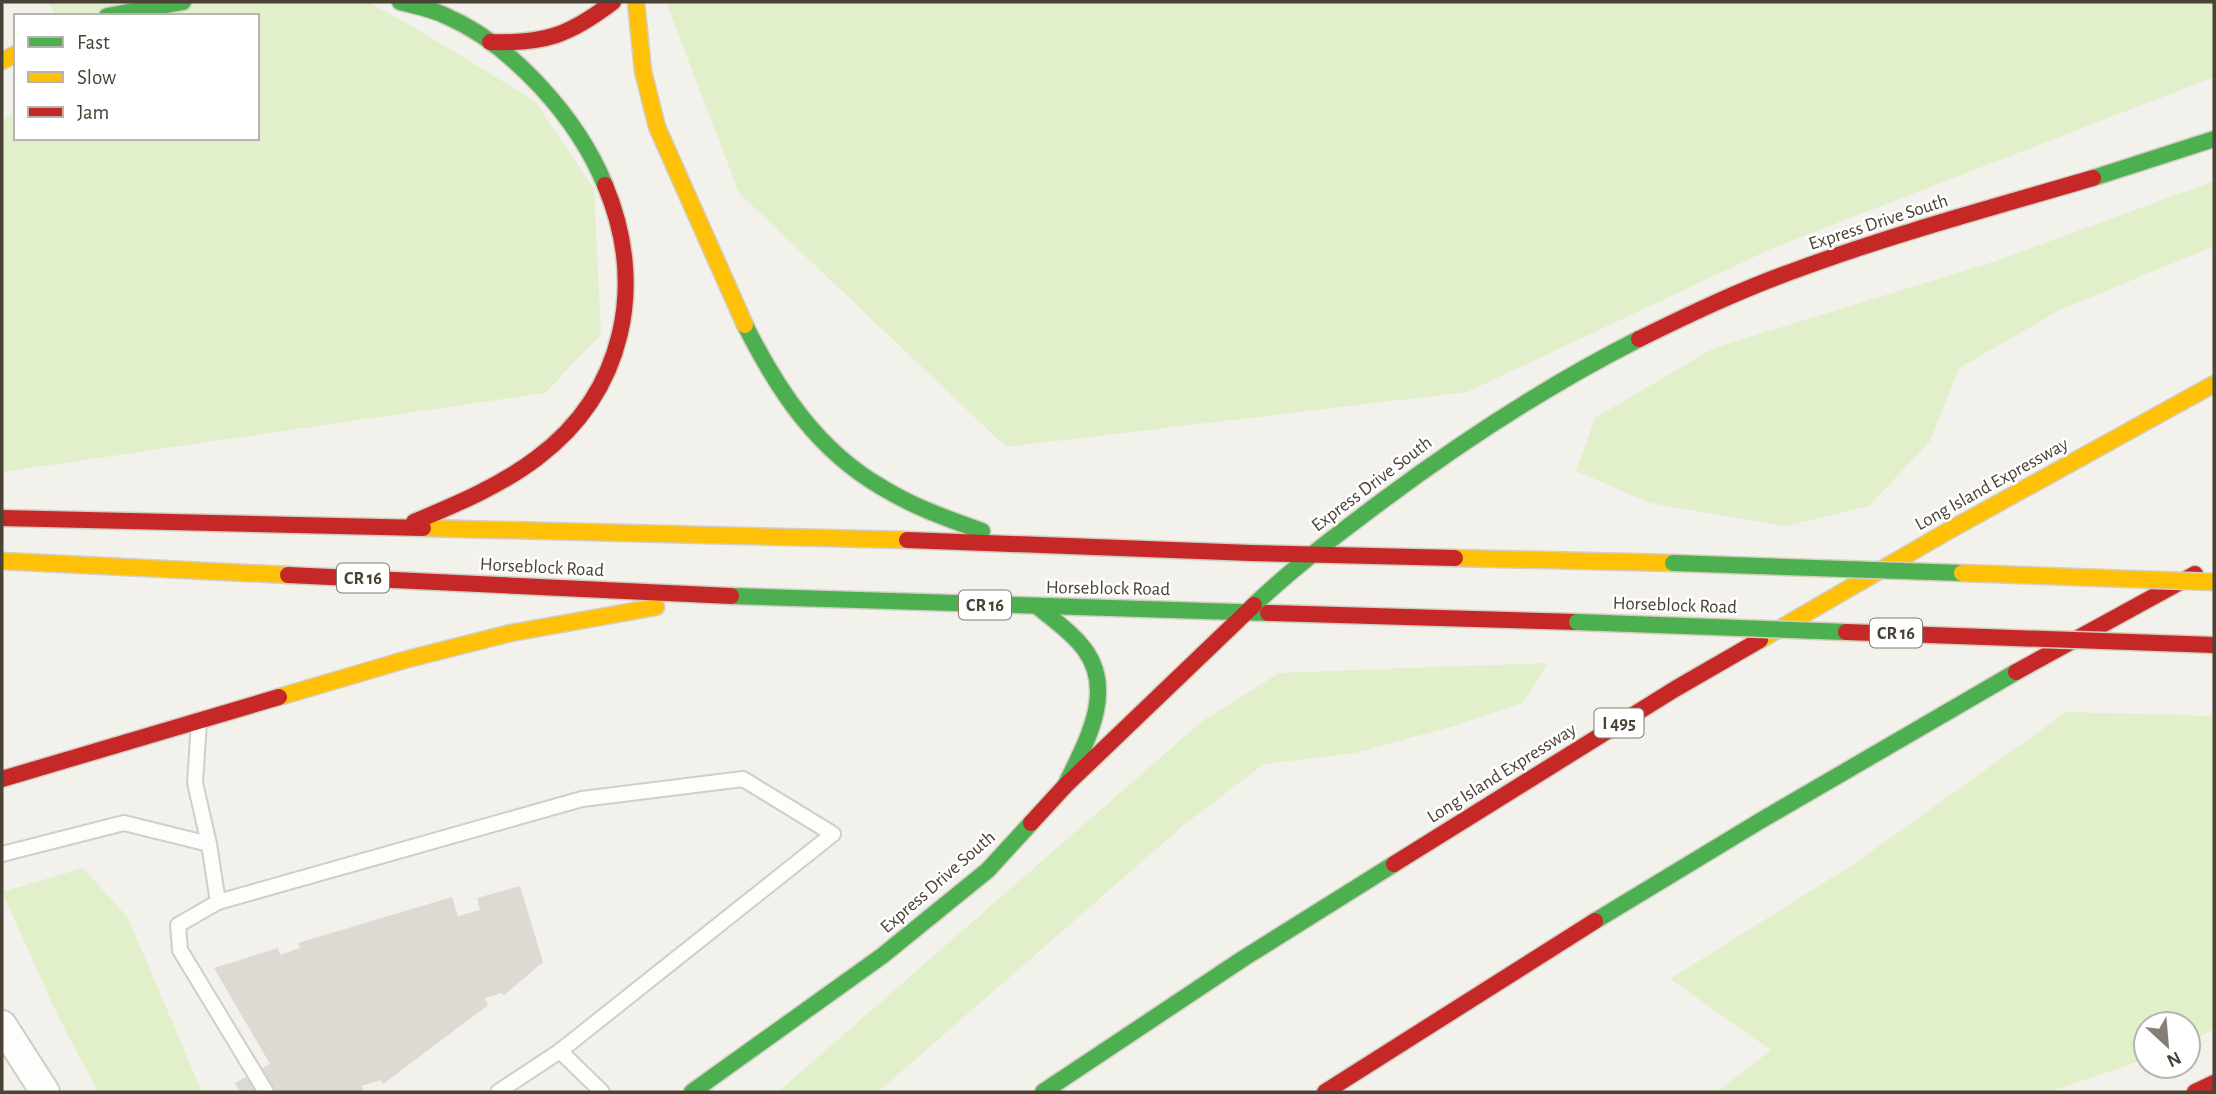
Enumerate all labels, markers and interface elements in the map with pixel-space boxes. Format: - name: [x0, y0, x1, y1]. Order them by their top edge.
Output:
- legend: [14, 14, 259, 140]
- text: Fast: [77, 32, 110, 53]
- text: Slow: [77, 67, 116, 88]
- text: Jam: [77, 102, 109, 123]
- street label: Express Drive South: [1806, 191, 1950, 254]
- street label: Express Drive South: [1308, 433, 1436, 535]
- street label: Long Island Expressway: [1912, 434, 2071, 534]
- street label: Horseblock Road: [479, 555, 605, 580]
- road number: CR 16: [337, 564, 389, 592]
- street label: Horseblock Road: [1046, 578, 1170, 599]
- road number: CR 16: [959, 590, 1011, 620]
- street label: Horseblock Road: [1612, 594, 1738, 617]
- road number: CR 16: [1870, 618, 1922, 648]
- road number: I 495: [1594, 708, 1644, 738]
- street label: Long Island Expressway: [1424, 720, 1580, 827]
- street label: Express Drive South: [877, 827, 999, 937]
- north arrow: [2132, 1010, 2202, 1080]
- text: N: [2164, 1047, 2184, 1070]

